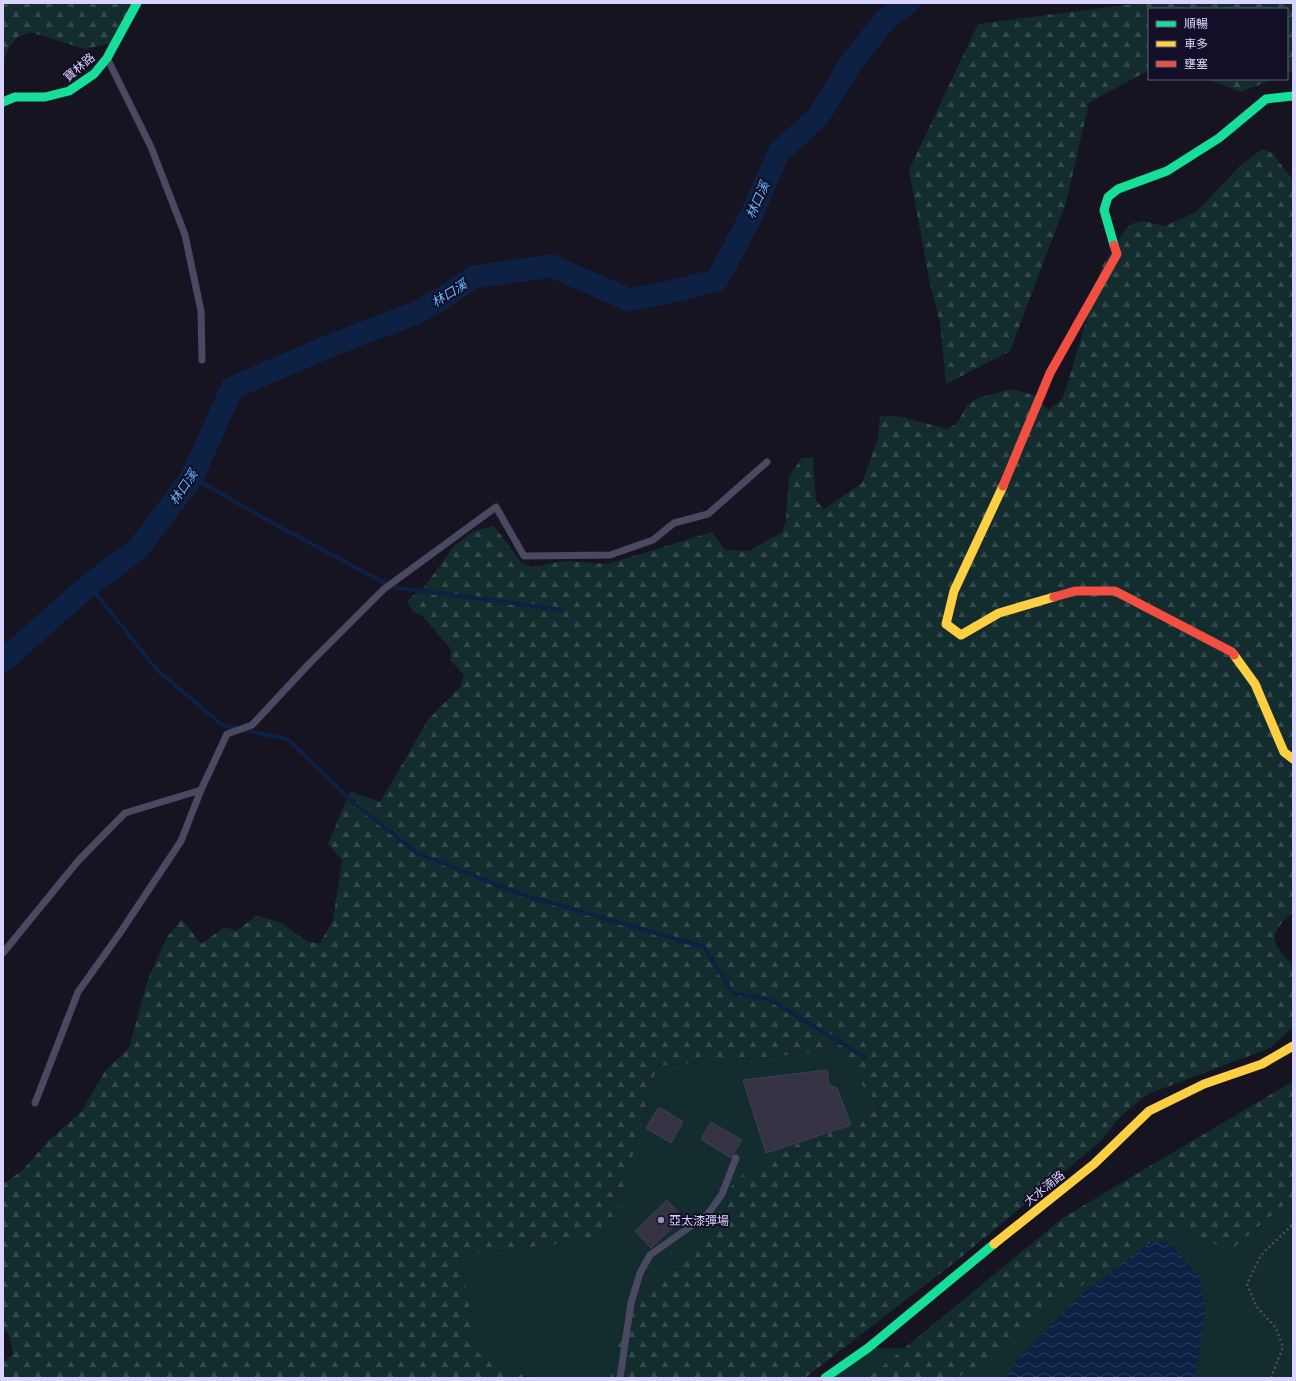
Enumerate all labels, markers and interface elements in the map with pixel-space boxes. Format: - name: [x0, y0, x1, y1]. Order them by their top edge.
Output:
- legend: [1148, 8, 1288, 80]
- text: 順暢: [1184, 16, 1208, 31]
- text: 車多: [1184, 36, 1208, 51]
- street label: 寶林路: [60, 50, 98, 84]
- text: 壅塞: [1184, 56, 1208, 71]
- water label: 林口溪: [742, 177, 773, 221]
- water label: 林口溪: [428, 275, 471, 310]
- water label: 林口溪: [165, 465, 202, 508]
- street label: 大水湳路: [1021, 1167, 1067, 1209]
- place label: 亞太漆彈場: [669, 1213, 729, 1228]
- marker: 亞太漆彈場: [656, 1215, 666, 1225]

